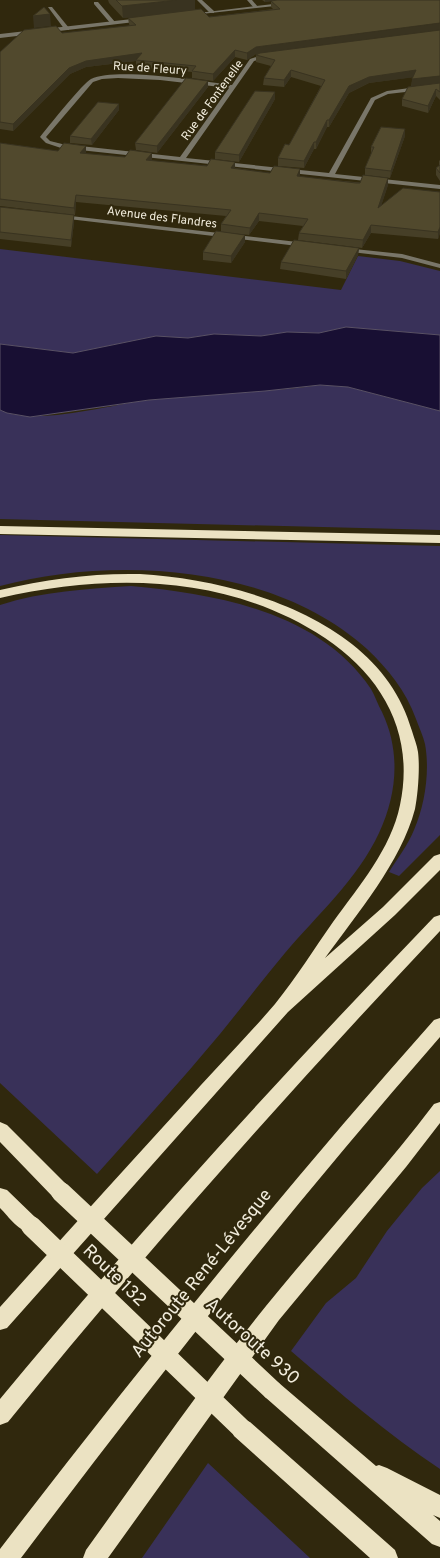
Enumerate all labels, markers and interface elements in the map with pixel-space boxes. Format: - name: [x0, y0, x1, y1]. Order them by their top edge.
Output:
- street label: Rue de Fontenelle: [178, 57, 247, 144]
- street label: Rue de Fleury: [112, 58, 187, 80]
- street label: Avenue des Flandres: [106, 203, 218, 233]
- street label: Autoroute René-Lévesque: [127, 1185, 278, 1363]
- street label: Route 132: [77, 1240, 151, 1312]
- street label: Autoroute 930: [200, 1294, 304, 1391]

